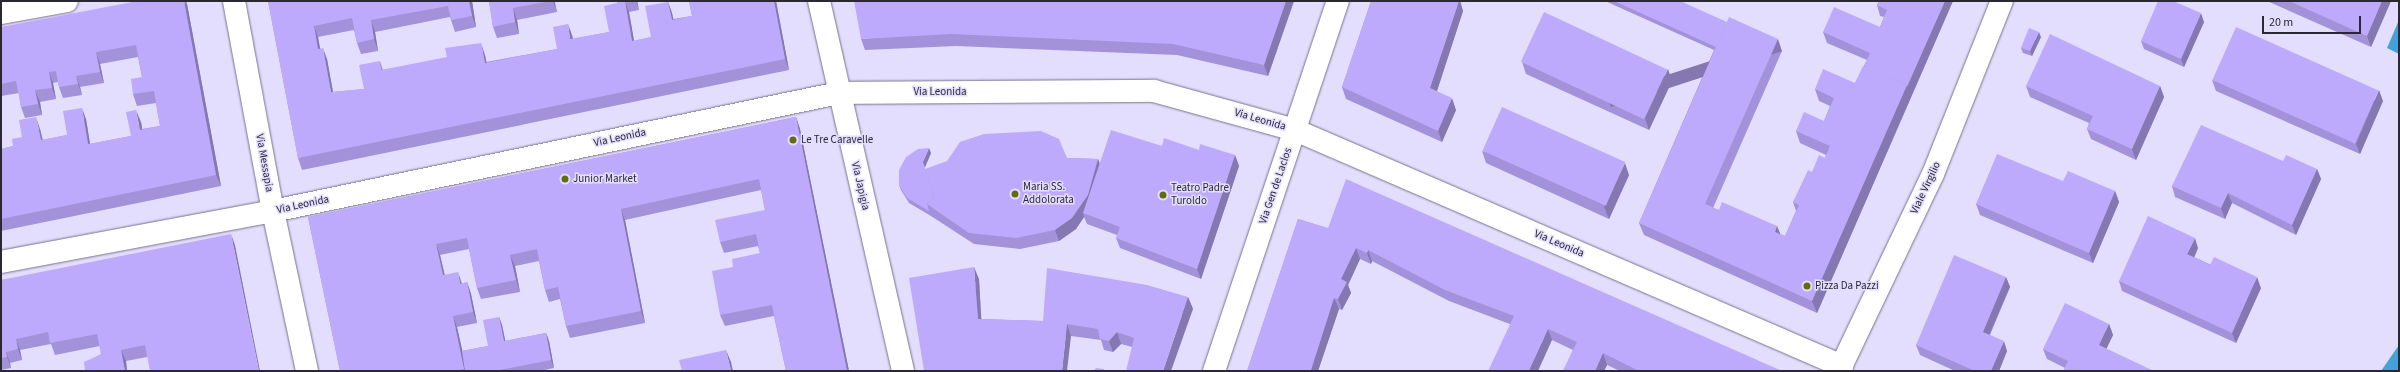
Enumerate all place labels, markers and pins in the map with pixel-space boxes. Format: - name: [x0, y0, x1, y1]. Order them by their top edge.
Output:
- place label: Le Tre Caravelle: [801, 133, 873, 147]
- marker: Le Tre Caravelle: [788, 135, 798, 145]
- place label: Junior Market: [573, 172, 637, 186]
- marker: Junior Market: [560, 174, 570, 184]
- place label: Maria SS. Addolorata: [1023, 181, 1074, 207]
- place label: Teatro Padre Turoldo: [1171, 182, 1229, 208]
- marker: Maria SS. Addolorata: [1010, 189, 1020, 199]
- marker: Teatro Padre Turoldo: [1158, 190, 1168, 200]
- place label: Pizza Da Pazzi: [1815, 279, 1879, 293]
- marker: Pizza Da Pazzi: [1802, 281, 1812, 291]

